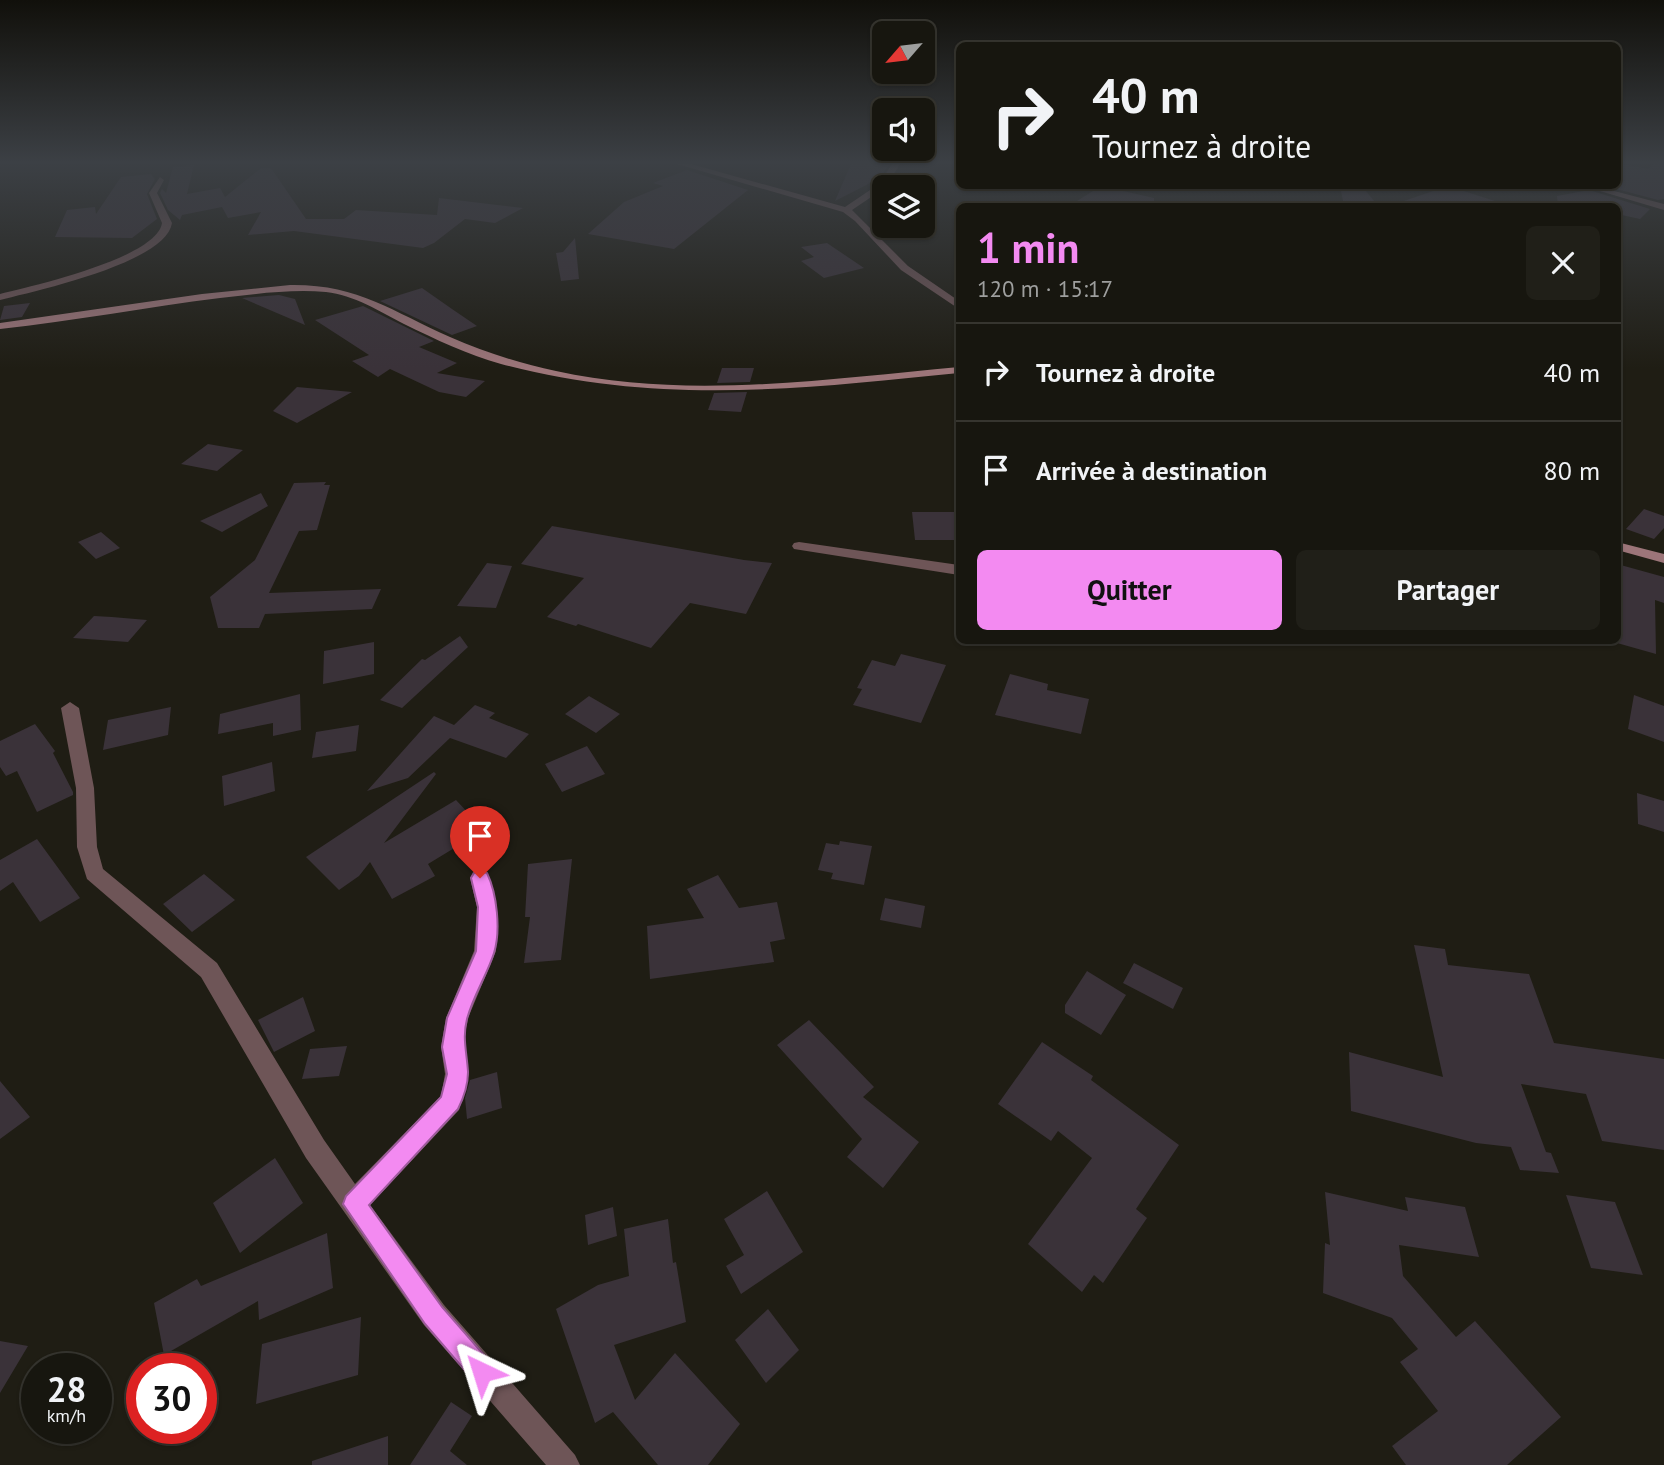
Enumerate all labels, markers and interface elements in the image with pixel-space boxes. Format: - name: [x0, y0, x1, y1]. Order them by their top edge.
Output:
- north arrow: [872, 21, 934, 84]
- map controls: [872, 21, 935, 238]
- text: 40 m: [1092, 63, 1199, 127]
- icon: right: [977, 70, 1068, 161]
- button: sound: [872, 98, 935, 161]
- text: Tournez à droite: [1092, 125, 1311, 167]
- button: layers: [872, 175, 935, 238]
- text: 1 min: [977, 220, 1079, 275]
- button: close: [1526, 226, 1600, 300]
- text: 120 m · 15:17: [977, 274, 1113, 303]
- icon: right: [977, 353, 1015, 391]
- text: Tournez à droite: [1036, 356, 1215, 389]
- text: 40 m: [1544, 356, 1600, 389]
- icon: arrive: [977, 451, 1015, 489]
- text: Arrivée à destination: [1036, 454, 1267, 487]
- text: 80 m: [1544, 454, 1600, 487]
- button: Quitter: [977, 550, 1282, 630]
- button: Partager: [1296, 550, 1600, 630]
- pin: [450, 806, 510, 878]
- icon: arrive: [461, 817, 499, 855]
- position arrow: [445, 1335, 519, 1409]
- speed limit sign: 30: [126, 1353, 217, 1444]
- text: 28: [47, 1366, 86, 1412]
- text: km/h: [47, 1404, 86, 1427]

